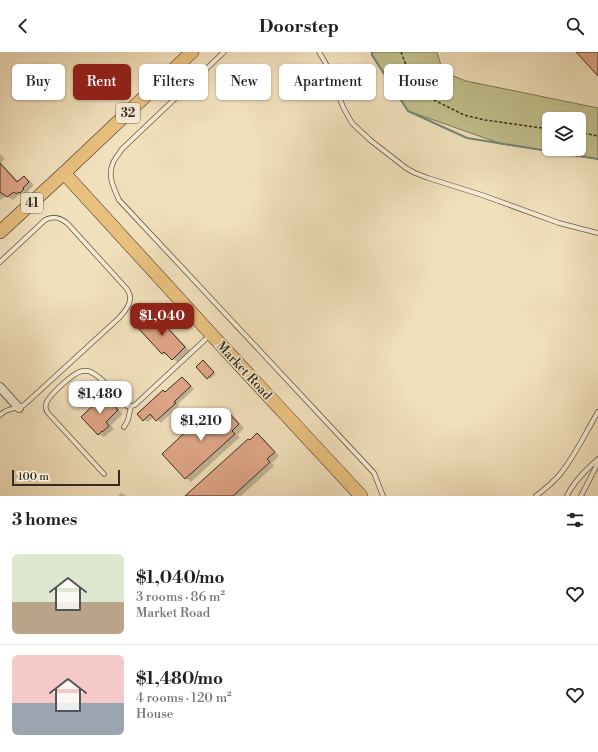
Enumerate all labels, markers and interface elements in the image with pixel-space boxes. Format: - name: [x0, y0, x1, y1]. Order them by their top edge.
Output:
- icon: back: [12, 15, 34, 37]
- text: Doorstep: [259, 15, 339, 38]
- icon: search: [564, 15, 586, 37]
- chip: Buy: [12, 64, 65, 100]
- chip: Rent: [73, 64, 131, 100]
- chip: Filters: [139, 64, 208, 100]
- chip: New: [216, 64, 271, 100]
- chip: Apartment: [279, 64, 376, 100]
- chip: House: [384, 64, 453, 100]
- road number: 32: [116, 103, 140, 123]
- map controls: [542, 112, 586, 156]
- button: layers: [542, 112, 586, 156]
- road number: 41: [21, 193, 43, 213]
- pin: $1,040: [129, 303, 195, 337]
- text: $1,040: [139, 308, 185, 324]
- street label: Market Road: [213, 338, 276, 404]
- pin: $1,480: [67, 381, 133, 415]
- text: $1,480: [78, 386, 122, 402]
- pin: $1,210: [168, 408, 234, 442]
- text: $1,210: [180, 413, 222, 429]
- scale bar: [12, 468, 120, 487]
- text: 100 m: [18, 470, 49, 484]
- text: 3 homes: [12, 509, 77, 531]
- icon: filters: [564, 509, 586, 531]
- text: $1,040/mo: [136, 567, 225, 589]
- icon: home: [44, 570, 92, 618]
- icon: heart: [564, 583, 586, 605]
- text: 3 rooms · 86 m²: [136, 589, 225, 605]
- text: Market Road: [136, 605, 210, 621]
- text: $1,480/mo: [136, 668, 223, 690]
- icon: home: [44, 671, 92, 719]
- icon: heart: [564, 684, 586, 706]
- text: 4 rooms · 120 m²: [136, 690, 232, 706]
- text: House: [136, 706, 173, 722]

